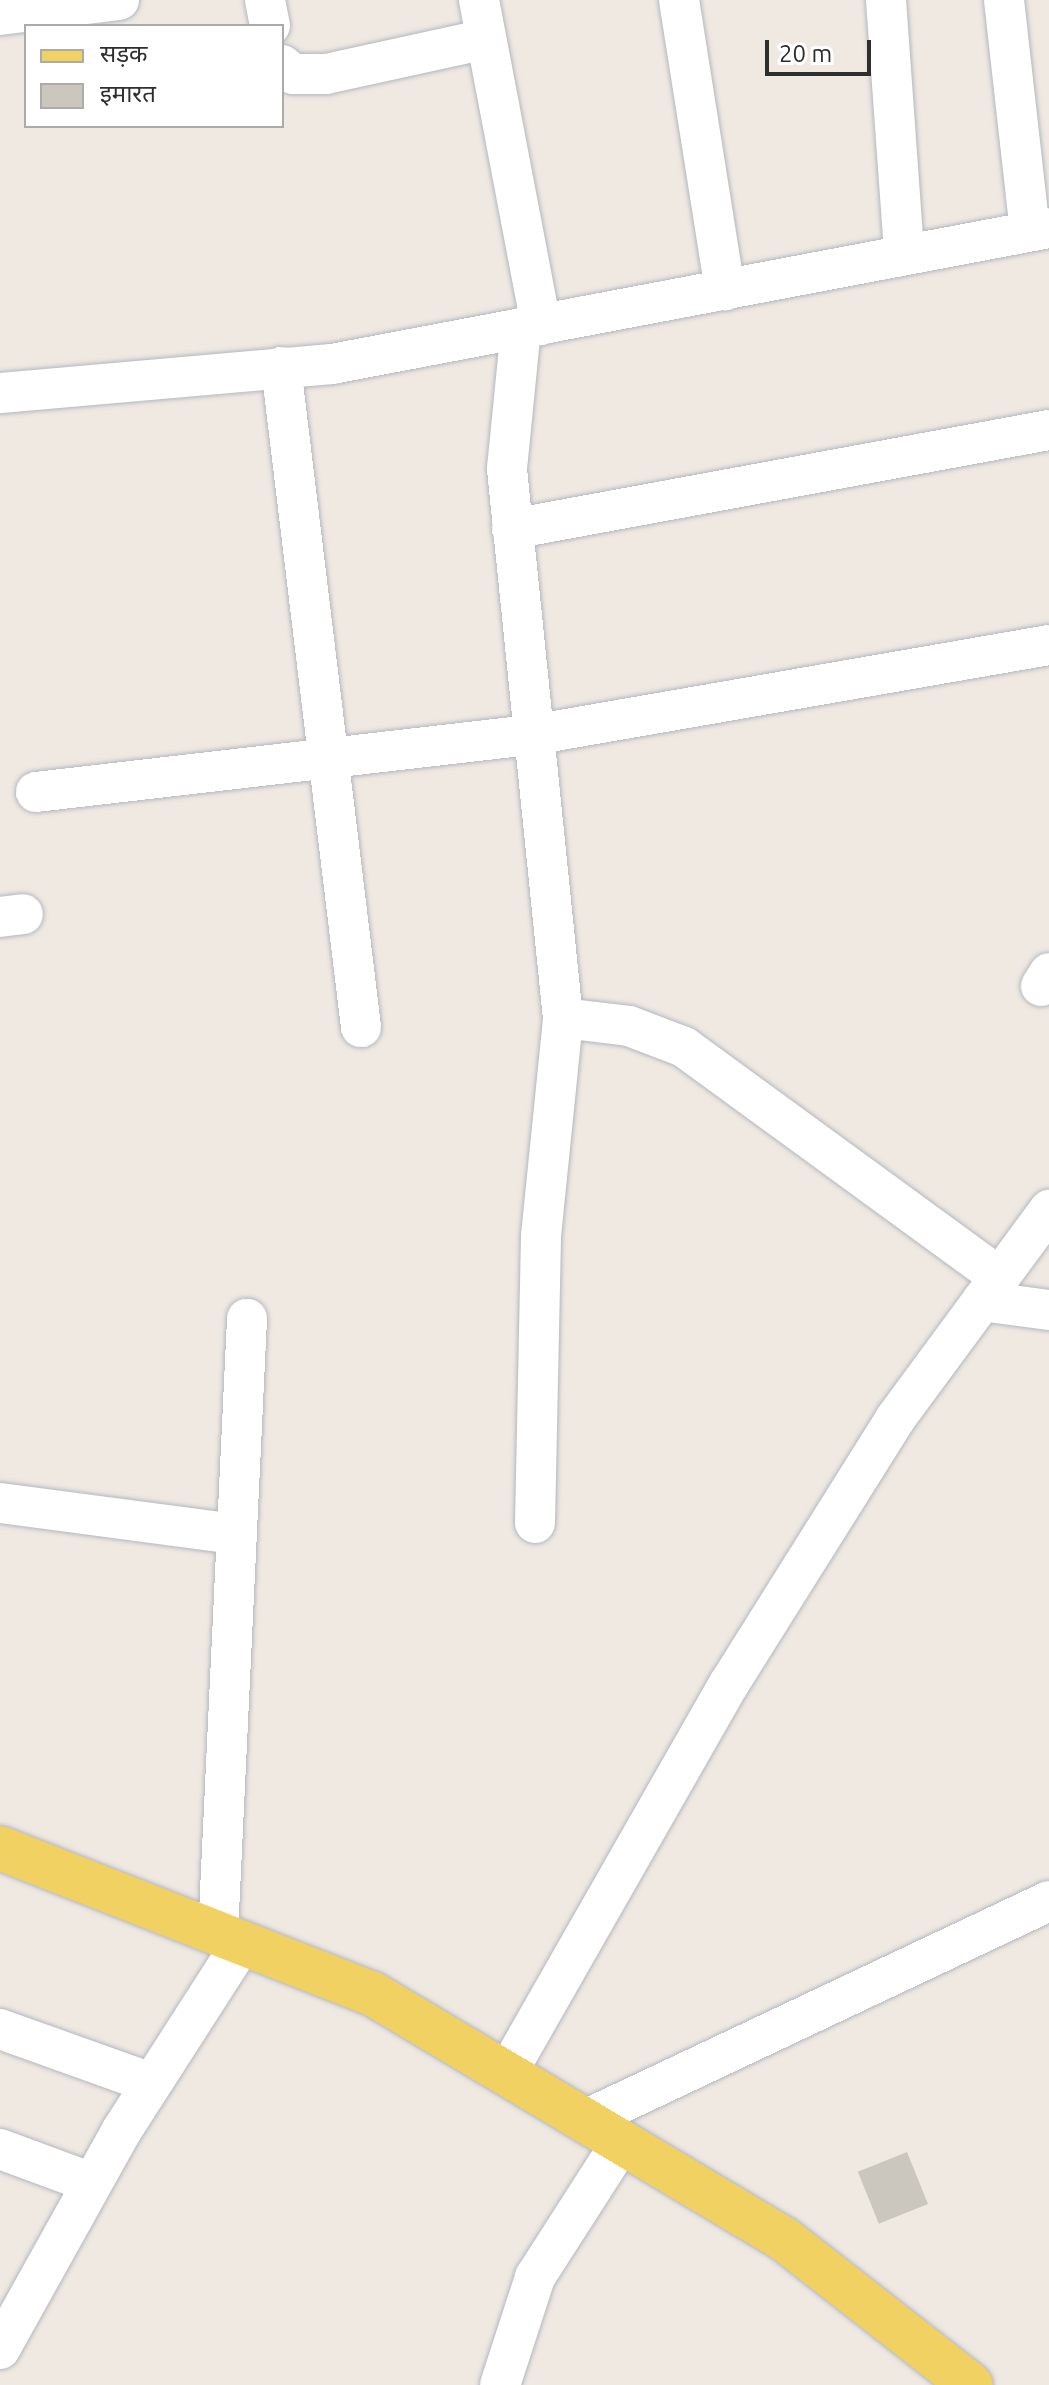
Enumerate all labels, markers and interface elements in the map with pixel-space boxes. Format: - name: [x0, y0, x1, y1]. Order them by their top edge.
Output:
- legend: [24, 24, 284, 128]
- scale bar: [769, 24, 875, 74]
- text: सड़क: [100, 40, 148, 67]
- text: 20 m: [779, 40, 832, 67]
- text: इमारत: [100, 80, 156, 107]

